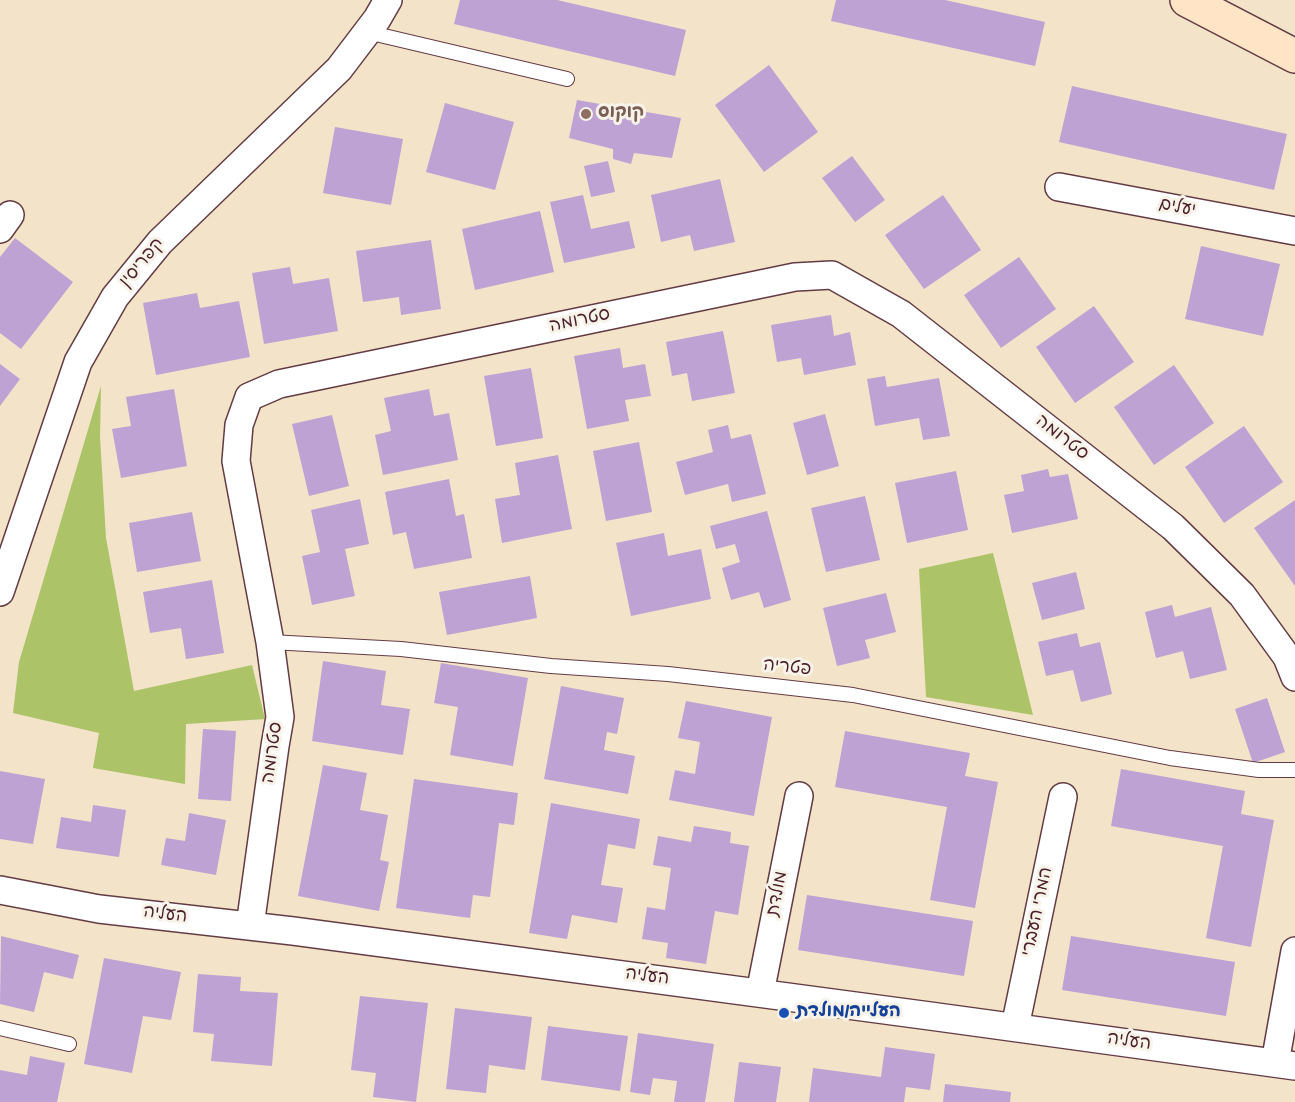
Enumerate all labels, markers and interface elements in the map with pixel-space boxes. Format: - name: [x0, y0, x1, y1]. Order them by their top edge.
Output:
- place label: קוקוס: [598, 103, 644, 125]
- marker: קוקוס: [579, 107, 593, 121]
- street label: יעלים: [1157, 195, 1197, 223]
- street label: קפריסין: [116, 235, 170, 293]
- street label: סטרומה: [548, 305, 612, 339]
- street label: סטרומה: [1030, 411, 1092, 467]
- street label: פטריה: [762, 656, 812, 682]
- street label: סטרומה: [259, 721, 289, 785]
- street label: המרי העברי: [1019, 865, 1059, 959]
- street label: מולדת: [764, 869, 794, 919]
- street label: העליה: [142, 903, 188, 929]
- street label: העליה: [624, 965, 670, 991]
- place label: העלייה/מולדת: [796, 1002, 901, 1024]
- marker: העלייה/מולדת: [777, 1006, 791, 1020]
- street label: העליה: [1106, 1029, 1152, 1057]

